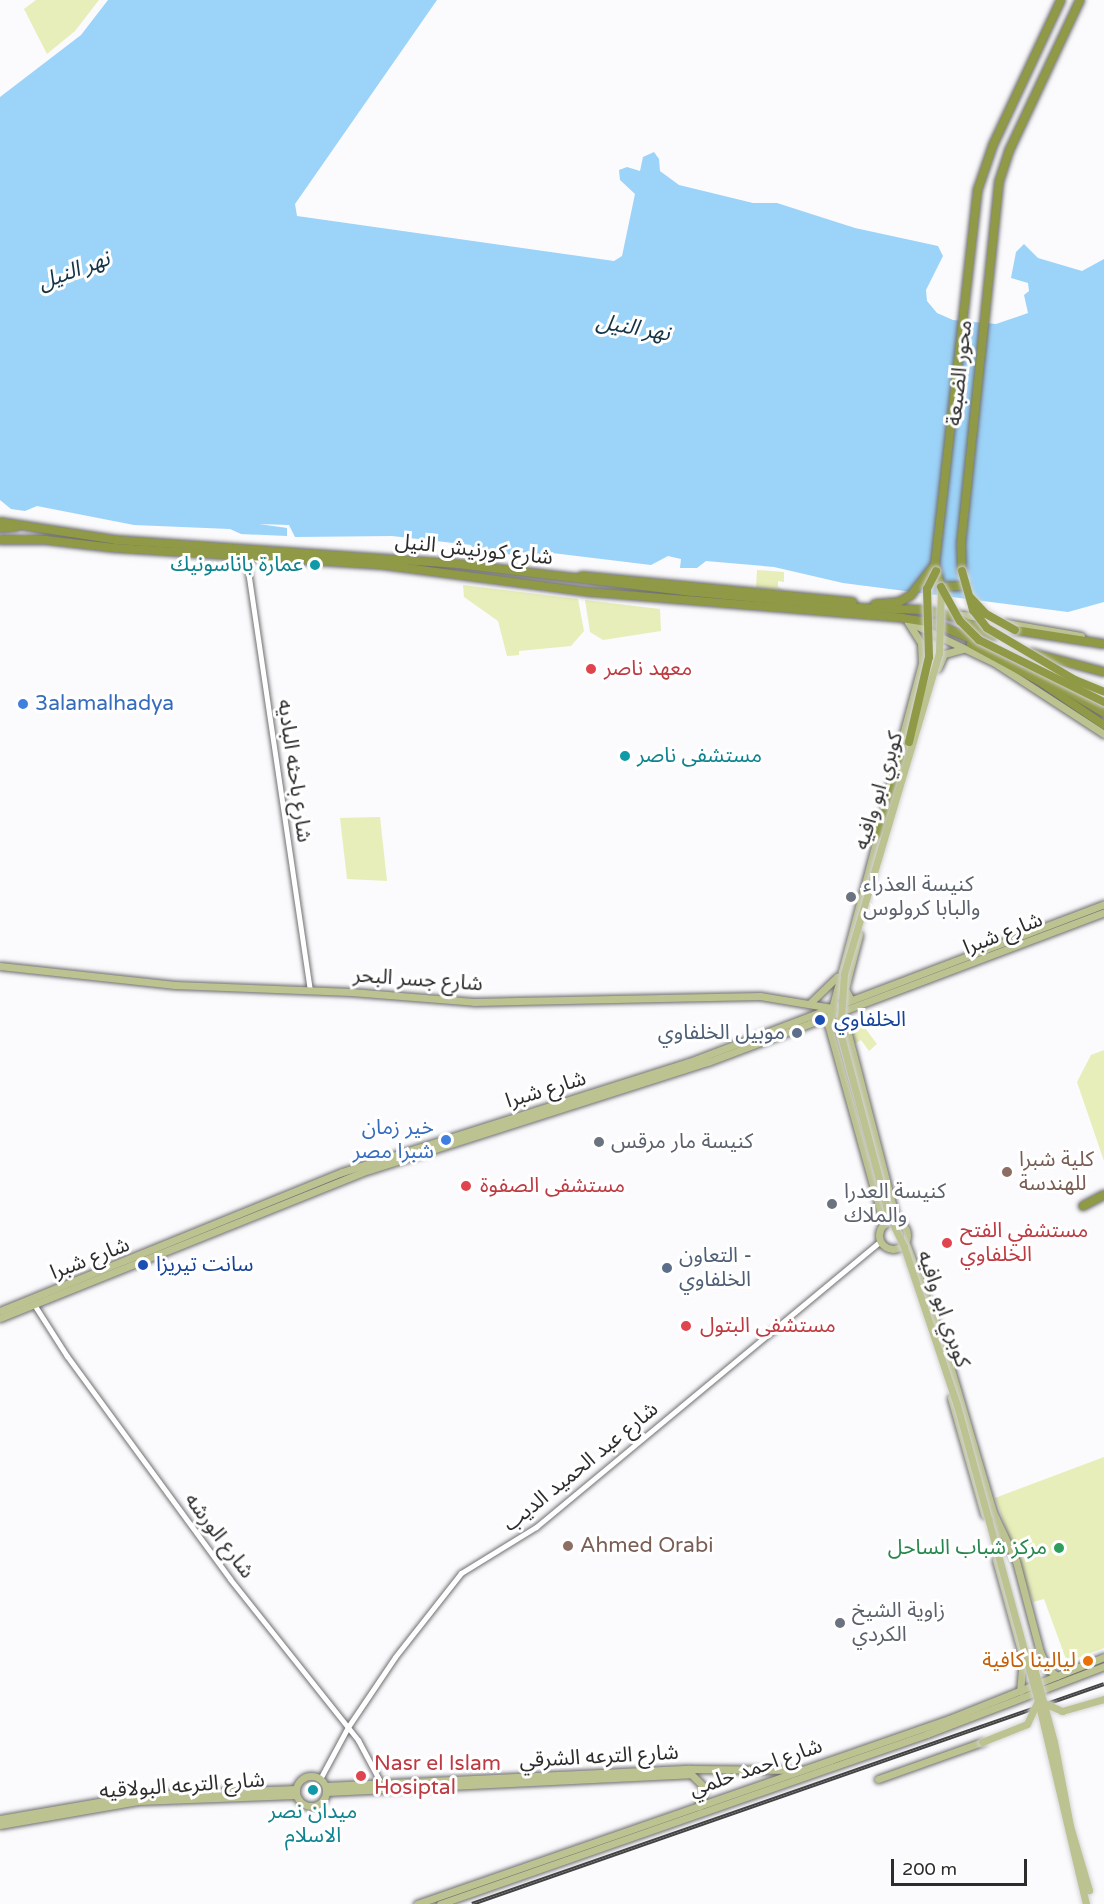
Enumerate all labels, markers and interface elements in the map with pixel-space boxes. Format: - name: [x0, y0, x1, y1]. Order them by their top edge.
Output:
- water label: نهر النيل: [35, 246, 113, 296]
- water label: نهر النيل: [594, 309, 672, 347]
- street label: محور الضبعة: [942, 319, 978, 427]
- street label: شارع كورنيش النيل: [394, 529, 554, 571]
- place label: عمارة باناسونيك: [171, 552, 303, 578]
- marker: عمارة باناسونيك: [308, 558, 322, 572]
- place label: معهد ناصر: [604, 656, 692, 682]
- marker: معهد ناصر: [582, 660, 600, 678]
- place label: 3alamalhadya: [35, 691, 174, 717]
- marker: 3alamalhadya: [16, 697, 30, 711]
- street label: شارع باحثه الباديه: [271, 698, 317, 844]
- street label: كوبري ابو وافيه: [849, 729, 909, 853]
- place label: مستشفى ناصر: [637, 743, 762, 769]
- marker: مستشفى ناصر: [618, 749, 632, 763]
- place label: كنيسة العذراء والبابا كرولوس: [863, 872, 980, 922]
- marker: كنيسة العذراء والبابا كرولوس: [844, 890, 858, 904]
- street label: شارع شبرا: [960, 907, 1046, 961]
- street label: شارع جسر البحر: [352, 963, 484, 997]
- place label: الخلفاوي: [834, 1007, 906, 1033]
- marker: الخلفاوي: [811, 1011, 829, 1029]
- place label: موبيل الخلفاوي: [658, 1020, 785, 1046]
- marker: موبيل الخلفاوي: [790, 1026, 804, 1040]
- street label: شارع شبرا: [503, 1066, 589, 1114]
- place label: خير زمان شبرا مصر: [353, 1115, 434, 1165]
- place label: كنيسة مار مرقس: [611, 1129, 753, 1155]
- marker: خير زمان شبرا مصر: [439, 1133, 453, 1147]
- marker: كنيسة مار مرقس: [592, 1135, 606, 1149]
- place label: كلية شبرا للهندسة: [1019, 1147, 1094, 1197]
- marker: كلية شبرا للهندسة: [1000, 1165, 1014, 1179]
- place label: مستشفى الصفوة: [480, 1173, 625, 1199]
- marker: مستشفى الصفوة: [457, 1177, 475, 1195]
- place label: كنيسة العدرا والملاك: [844, 1179, 946, 1229]
- marker: كنيسة العدرا والملاك: [825, 1197, 839, 1211]
- place label: مستشفي الفتح الخلفاوي: [960, 1218, 1088, 1268]
- street label: شارع شبرا: [47, 1232, 133, 1286]
- marker: مستشفي الفتح الخلفاوي: [938, 1234, 956, 1252]
- place label: التعاون - الخلفاوي: [679, 1243, 752, 1293]
- street label: كوبري ابو وافيه: [911, 1247, 975, 1371]
- place label: سانت تيريزا: [156, 1252, 254, 1278]
- marker: سانت تيريزا: [134, 1256, 152, 1274]
- marker: التعاون - الخلفاوي: [660, 1261, 674, 1275]
- place label: مستشفى البتول: [700, 1313, 836, 1339]
- marker: مستشفى البتول: [677, 1317, 695, 1335]
- street label: شارع عبد الحميد الديب: [498, 1397, 664, 1537]
- street label: شارع الورشه: [179, 1488, 259, 1584]
- place label: Ahmed Orabi: [580, 1533, 713, 1559]
- place label: مركز شباب الساحل: [888, 1535, 1047, 1561]
- marker: Ahmed Orabi: [561, 1539, 575, 1553]
- marker: مركز شباب الساحل: [1052, 1541, 1066, 1555]
- place label: زاوية الشيخ الكردي: [852, 1598, 945, 1648]
- marker: زاوية الشيخ الكردي: [833, 1616, 847, 1630]
- place label: ليالينا كافية: [982, 1648, 1076, 1674]
- marker: ليالينا كافية: [1081, 1654, 1095, 1668]
- street label: شارع احمد حلمي: [686, 1733, 826, 1803]
- street label: شارع الترعه الشرقي: [519, 1740, 679, 1774]
- place label: Nasr el Islam Hosiptal: [374, 1751, 501, 1801]
- marker: Nasr el Islam Hosiptal: [352, 1767, 370, 1785]
- street label: شارع الترعه البولاقيه: [98, 1768, 266, 1804]
- marker: ميدان نصر الاسلام: [306, 1783, 320, 1797]
- place label: ميدان نصر الاسلام: [269, 1799, 357, 1849]
- scale bar: [894, 1847, 1030, 1885]
- text: 200 m: [902, 1858, 957, 1880]

